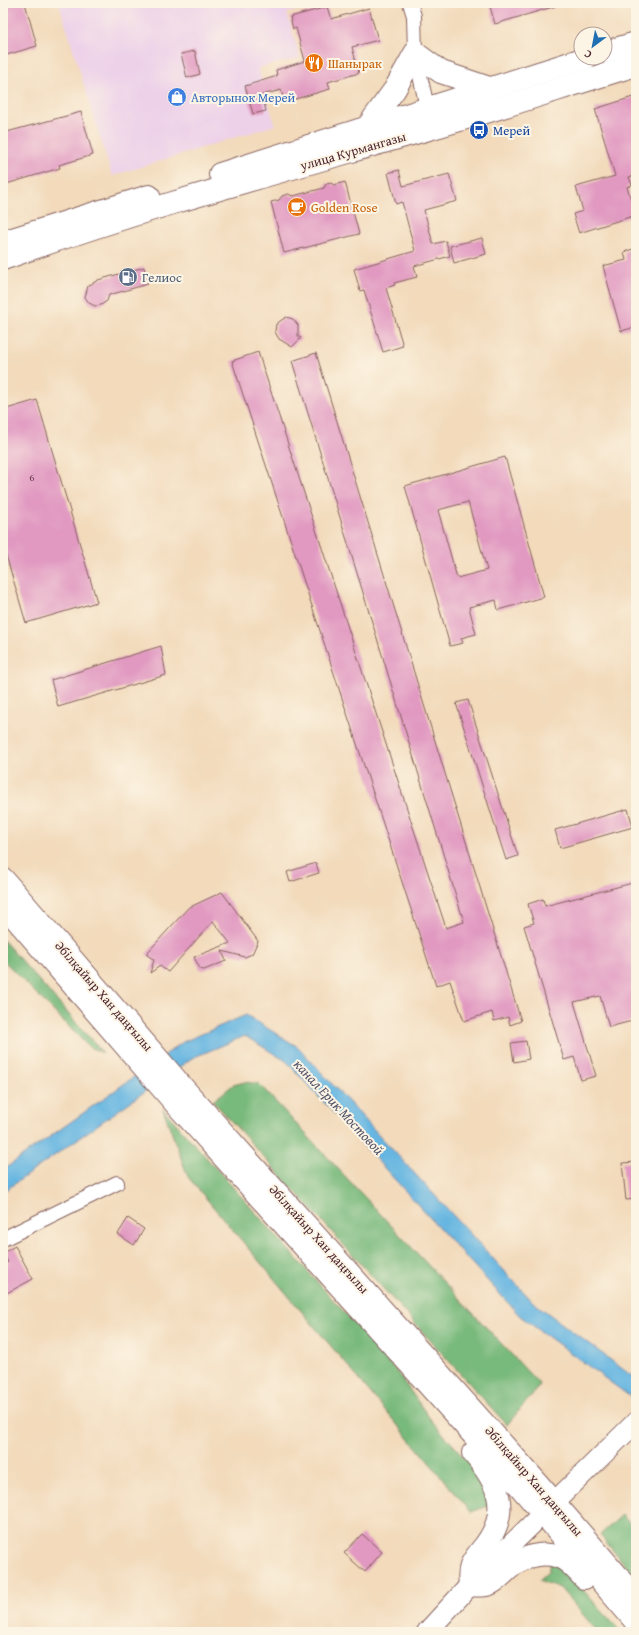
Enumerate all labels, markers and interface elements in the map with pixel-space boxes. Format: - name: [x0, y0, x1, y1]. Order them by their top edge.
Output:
- north arrow: [573, 26, 613, 66]
- text: С: [581, 46, 595, 63]
- restaurant icon: Шанырак: [303, 52, 325, 74]
- place label: Шанырак: [328, 54, 382, 73]
- shop icon: Авторынок Мерей: [166, 86, 188, 108]
- place label: Авторынок Мерей: [191, 88, 296, 107]
- bus stop icon: Мерей: [468, 119, 490, 141]
- place label: Мерей: [493, 121, 530, 140]
- street label: улица Курмангазы: [297, 127, 408, 175]
- cafe icon: Golden Rose: [286, 196, 308, 218]
- place label: Golden Rose: [311, 198, 378, 217]
- fuel station icon: Гелиос: [117, 266, 139, 288]
- place label: Гелиос: [142, 268, 182, 287]
- house number: 6: [29, 469, 35, 485]
- street label: Әбілқайыр Хан даңғылы: [51, 937, 157, 1055]
- water label: канал Ерик Мостовой: [289, 1055, 389, 1159]
- street label: Әбілқайыр Хан даңғылы: [265, 1180, 373, 1298]
- street label: Әбілқайыр Хан даңғылы: [481, 1422, 587, 1540]

